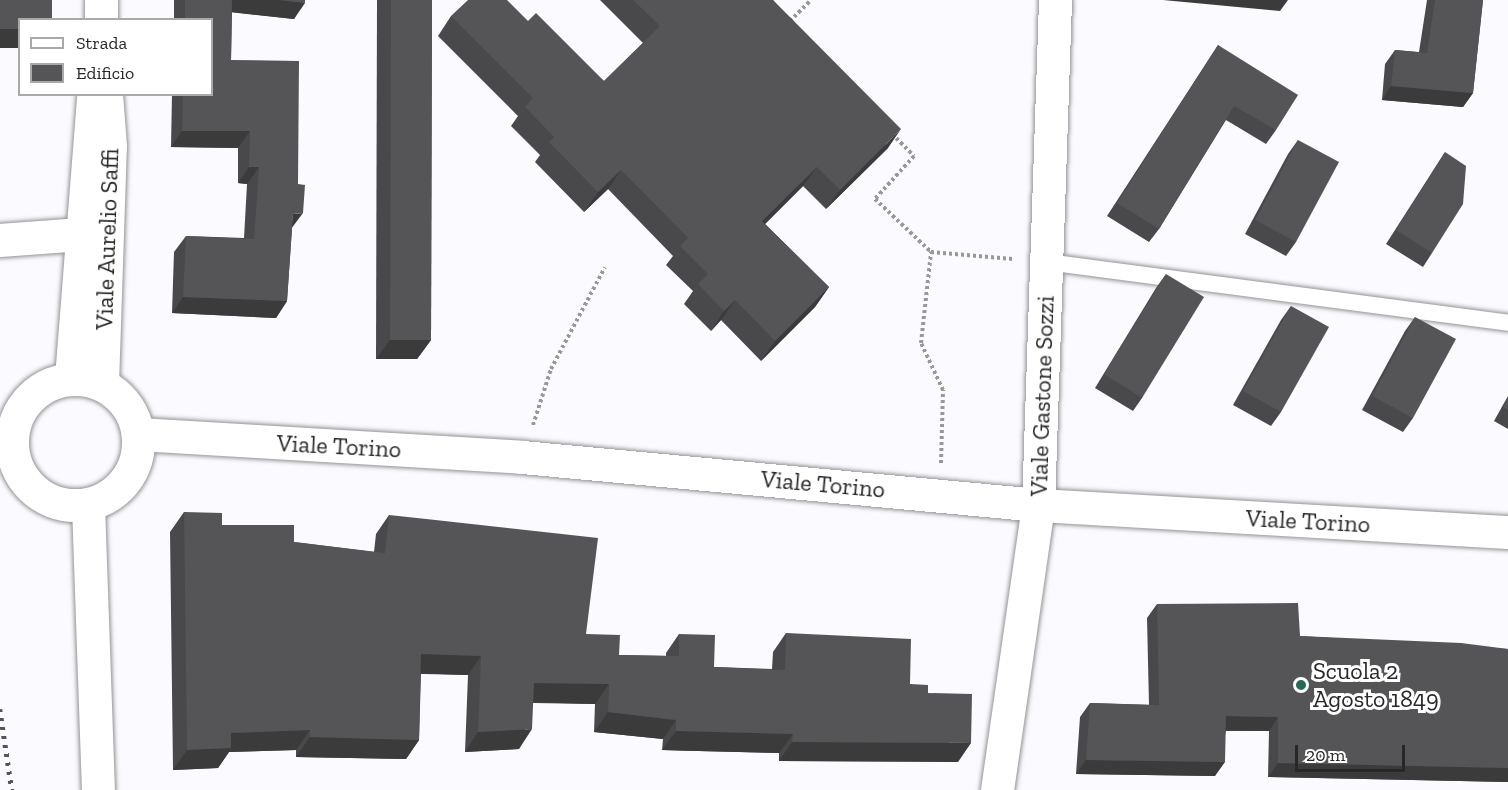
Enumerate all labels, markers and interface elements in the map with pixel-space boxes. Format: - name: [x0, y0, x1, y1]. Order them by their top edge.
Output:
- legend: [18, 18, 213, 96]
- text: Strada: [76, 32, 127, 54]
- text: Edificio: [76, 62, 134, 84]
- street label: Viale Aurelio Saffi: [89, 147, 125, 331]
- street label: Viale Gastone Sozzi: [1024, 295, 1060, 497]
- street label: Viale Torino: [276, 428, 402, 464]
- street label: Viale Torino: [759, 464, 887, 504]
- street label: Viale Torino: [1245, 503, 1371, 539]
- place label: Scuola 2 Agosto 1849: [1313, 657, 1439, 713]
- marker: Scuola 2 Agosto 1849: [1294, 678, 1308, 692]
- scale bar: [1298, 733, 1408, 771]
- text: 20 m: [1306, 744, 1345, 766]

